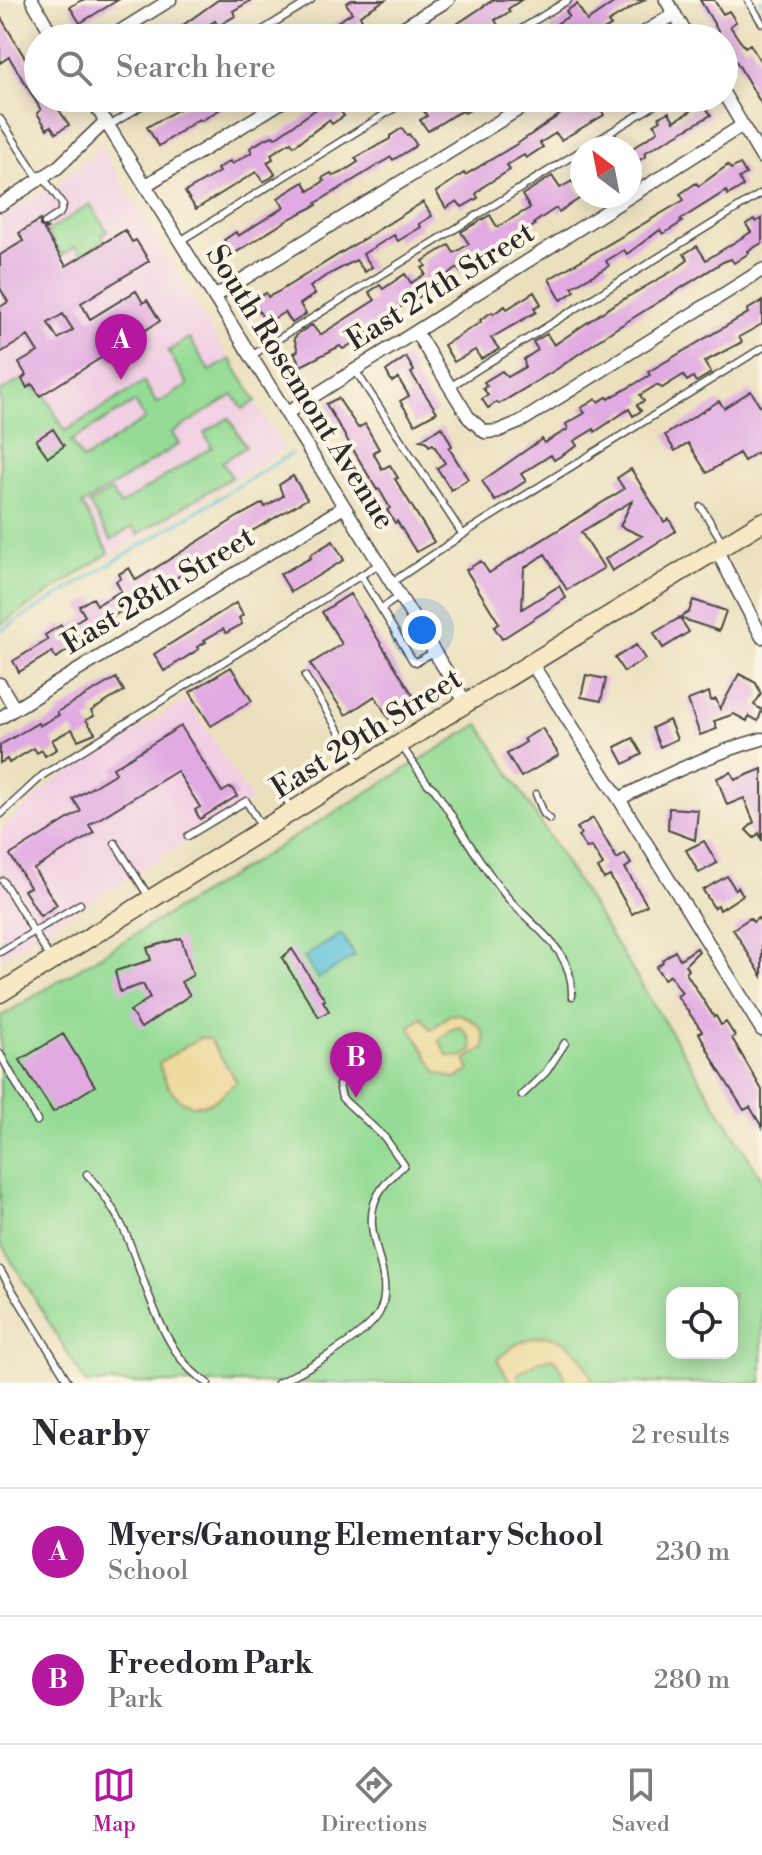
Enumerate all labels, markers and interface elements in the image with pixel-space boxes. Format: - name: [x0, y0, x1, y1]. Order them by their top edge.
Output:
- search box: [24, 24, 738, 112]
- icon: search: [52, 46, 96, 90]
- text: Search here: [116, 49, 276, 87]
- north arrow: [570, 136, 642, 208]
- street label: East 27th Street: [339, 214, 542, 360]
- street label: South Rosemont Avenue: [197, 238, 403, 537]
- pin: A: [95, 314, 147, 380]
- street label: East 28th Street: [55, 518, 262, 663]
- your location: [402, 610, 442, 650]
- street label: East 29th Street: [264, 660, 469, 808]
- pin: B: [330, 1032, 382, 1098]
- map controls: [666, 1287, 738, 1359]
- button: locate: [666, 1287, 738, 1359]
- text: Nearby: [32, 1414, 150, 1456]
- text: 2 results: [631, 1419, 730, 1451]
- text: Myers/Ganoung Elementary School: [108, 1517, 603, 1555]
- text: A: [49, 1536, 67, 1568]
- text: 230 m: [655, 1536, 730, 1568]
- text: School: [108, 1555, 188, 1587]
- text: Freedom Park: [108, 1645, 313, 1683]
- text: B: [48, 1664, 68, 1696]
- text: 280 m: [654, 1664, 730, 1696]
- text: Park: [108, 1683, 162, 1715]
- tab: Map: [92, 1763, 136, 1838]
- tab: Directions: [321, 1763, 427, 1838]
- tab: Saved: [612, 1763, 670, 1838]

